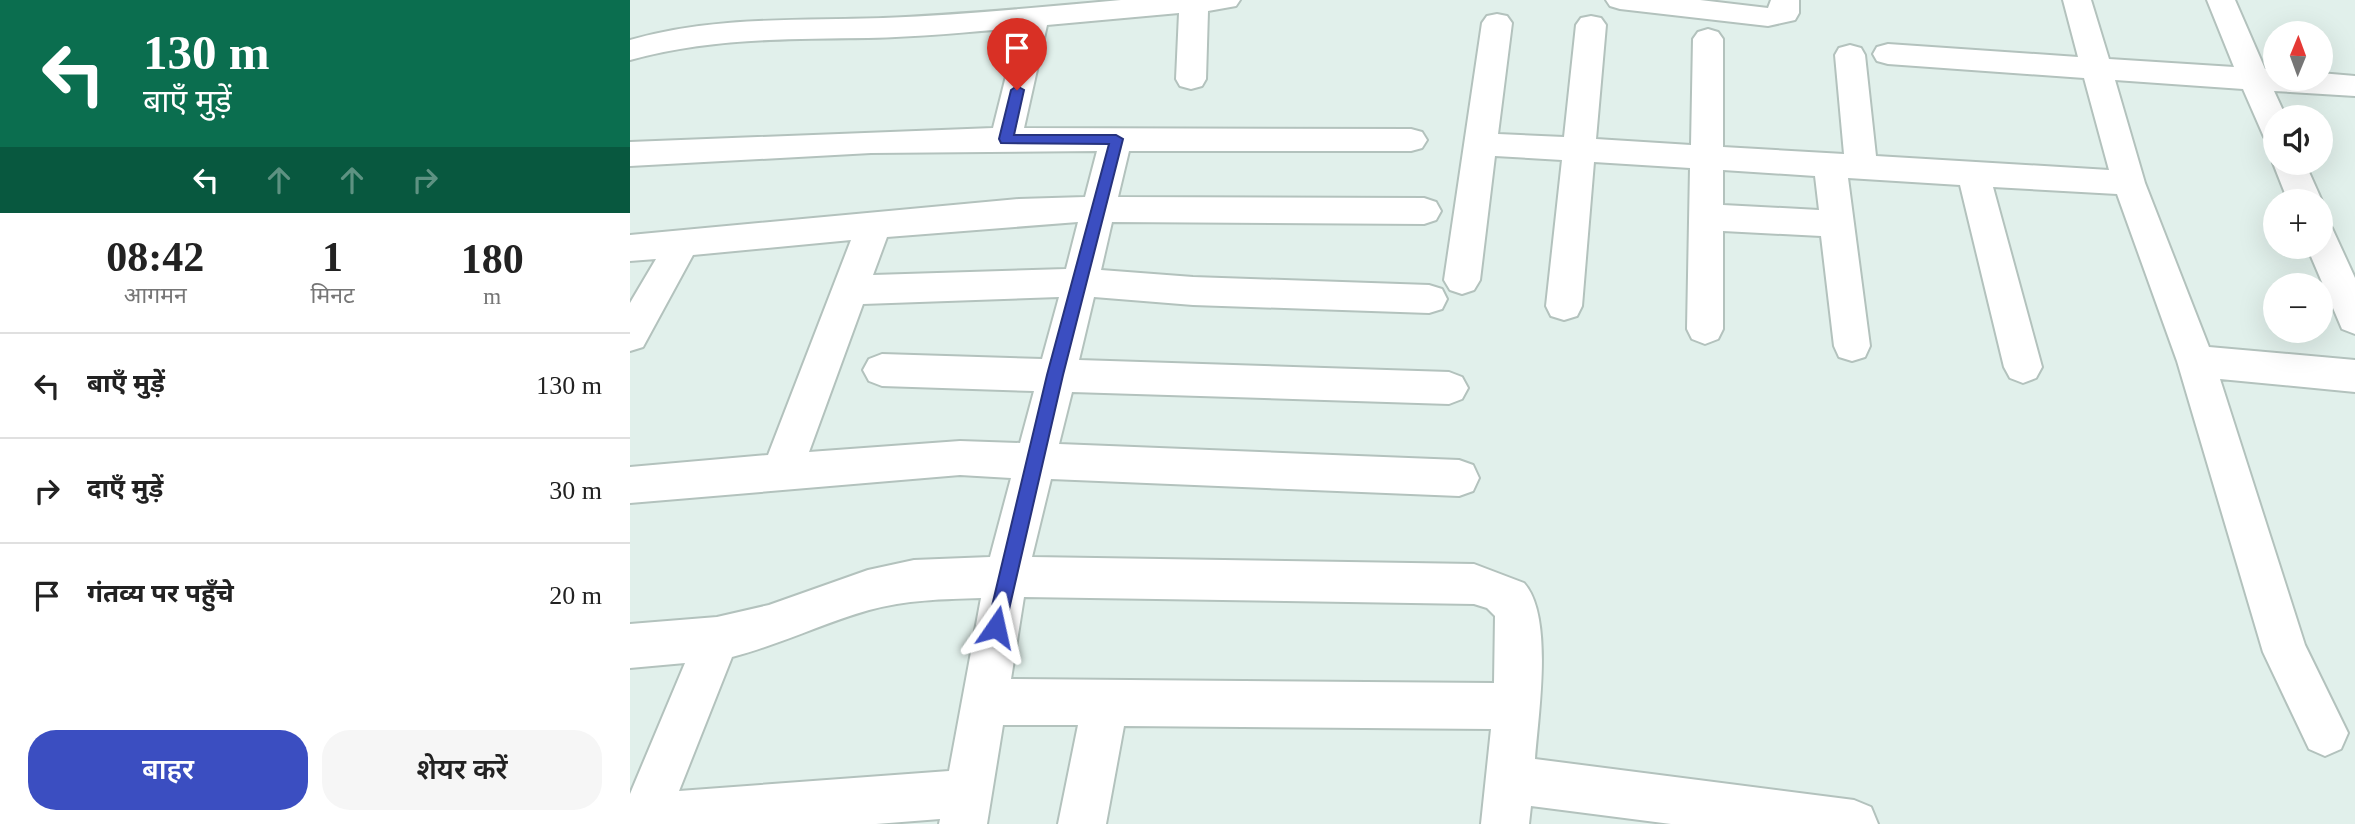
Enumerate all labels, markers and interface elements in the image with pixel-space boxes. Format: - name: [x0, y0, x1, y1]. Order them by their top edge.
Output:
- pin: [987, 18, 1047, 90]
- north arrow: [2263, 21, 2333, 91]
- map controls: [2263, 21, 2333, 343]
- text: 130 m: [143, 25, 270, 80]
- icon: left: [28, 28, 119, 119]
- icon: arrive: [998, 29, 1036, 67]
- text: बाएँ मुड़ें: [143, 83, 232, 119]
- button: sound: [2263, 105, 2333, 175]
- icon: left: [187, 161, 225, 199]
- icon: ahead: [260, 161, 298, 199]
- icon: ahead: [333, 161, 371, 199]
- icon: right: [406, 161, 444, 199]
- button: +: [2263, 189, 2333, 259]
- text: 08:42: [106, 234, 204, 280]
- text: 1: [322, 234, 343, 280]
- text: 180: [461, 236, 524, 282]
- button: −: [2263, 273, 2333, 343]
- text: आगमन: [124, 283, 187, 308]
- text: मिनट: [310, 283, 355, 308]
- text: m: [483, 284, 501, 309]
- icon: left: [28, 367, 66, 405]
- text: बाएँ मुड़ें: [87, 369, 165, 398]
- text: 130 m: [536, 371, 602, 400]
- icon: right: [28, 472, 66, 510]
- text: दाएँ मुड़ें: [87, 474, 163, 503]
- text: 30 m: [549, 476, 602, 505]
- icon: arrive: [28, 577, 66, 615]
- text: गंतव्य पर पहुँचे: [87, 579, 234, 608]
- text: 20 m: [549, 581, 602, 610]
- position arrow: [959, 590, 1033, 664]
- button: बाहर: [28, 730, 308, 810]
- button: शेयर करें: [322, 730, 602, 810]

